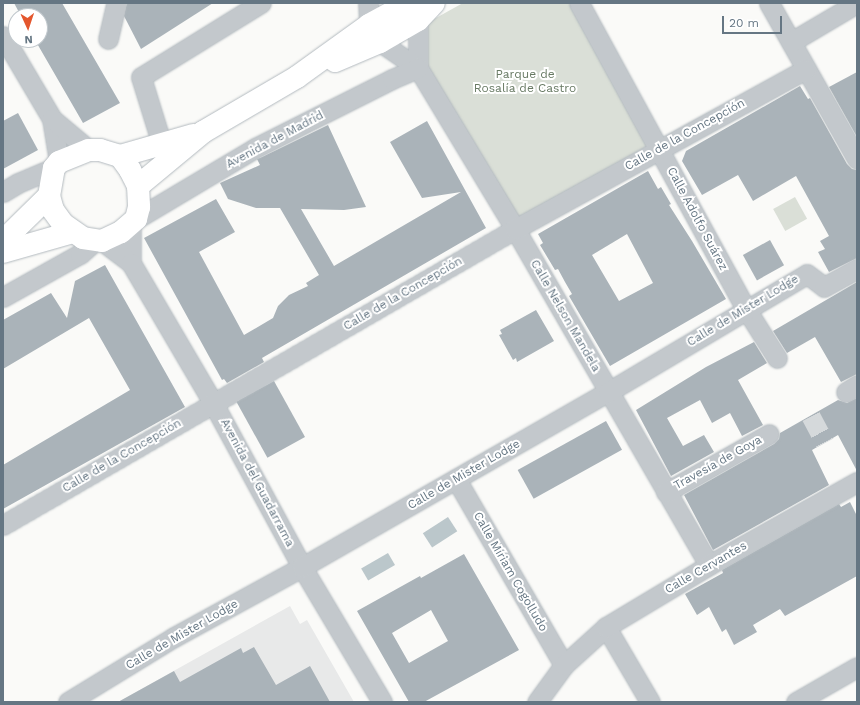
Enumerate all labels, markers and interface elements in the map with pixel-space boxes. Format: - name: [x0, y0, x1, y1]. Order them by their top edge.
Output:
- north arrow: [8, 8, 48, 48]
- scale bar: [724, 8, 784, 34]
- text: 20 m: [729, 16, 759, 30]
- text: N: [24, 33, 33, 46]
- park label: Parque de Rosalía de Castro: [474, 68, 576, 96]
- street label: Calle de la Concepción: [622, 96, 748, 174]
- street label: Avenida de Madrid: [224, 108, 326, 172]
- street label: Calle Adolfo Suárez: [664, 165, 730, 273]
- street label: Calle de la Concepción: [341, 254, 465, 334]
- street label: Calle Nelson Mandela: [527, 257, 603, 375]
- street label: Calle de Mister Lodge: [685, 272, 801, 350]
- street label: Calle de la Concepción: [60, 416, 184, 496]
- street label: Avenida del Guadarrama: [217, 416, 297, 550]
- street label: Travesía de Goya: [671, 433, 765, 493]
- street label: Calle de Mister Lodge: [405, 437, 523, 513]
- street label: Calle Míriam Cogolludo: [470, 510, 550, 634]
- street label: Calle Cervantes: [663, 539, 749, 597]
- street label: Calle de Mister Lodge: [123, 597, 241, 673]

